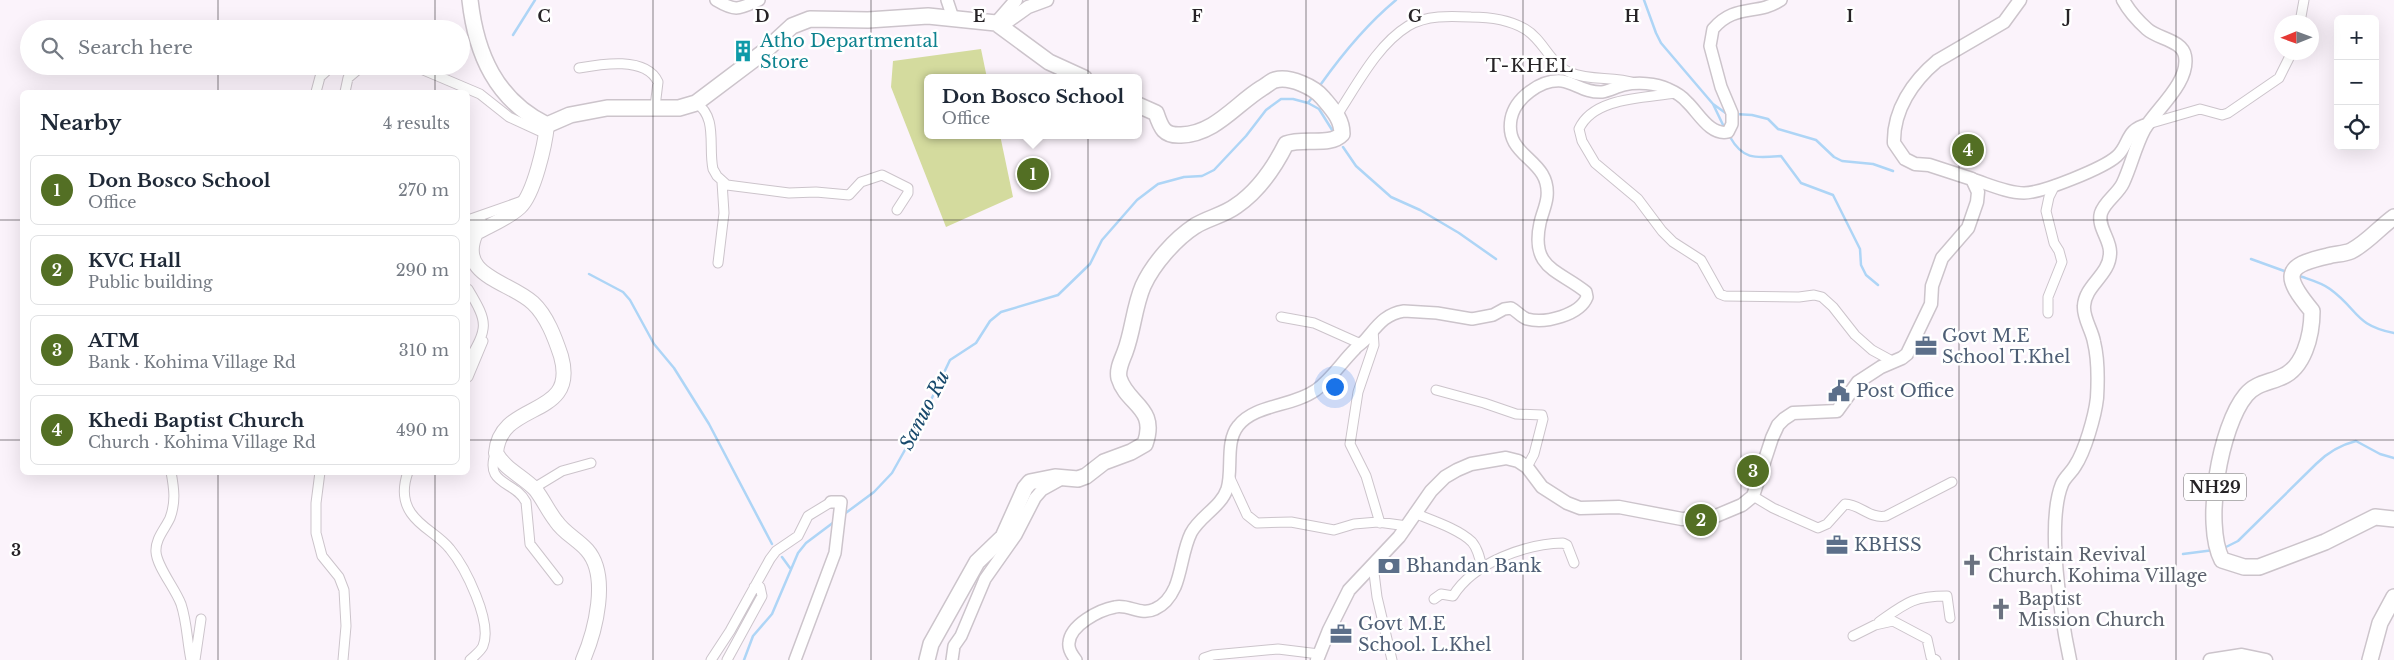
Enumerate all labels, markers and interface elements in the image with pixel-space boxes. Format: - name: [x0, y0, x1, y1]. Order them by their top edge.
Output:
- text: C: [537, 6, 551, 26]
- text: D: [755, 6, 769, 26]
- text: E: [973, 6, 985, 26]
- text: F: [1191, 6, 1203, 26]
- text: G: [1408, 6, 1422, 26]
- text: H: [1624, 6, 1640, 26]
- text: I: [1847, 6, 1854, 26]
- text: J: [2062, 6, 2071, 26]
- north arrow: [2274, 15, 2319, 60]
- map controls: [2334, 15, 2379, 150]
- button: +: [2334, 15, 2379, 60]
- search box: [20, 20, 470, 75]
- place label: Atho Departmental Store: [759, 30, 939, 73]
- icon: search: [38, 34, 66, 62]
- text: Search here: [78, 36, 193, 59]
- building icon: Atho Departmental Store: [730, 38, 756, 64]
- district label: T-KHEL: [1486, 54, 1574, 77]
- button: −: [2334, 60, 2379, 105]
- popup: [924, 74, 1142, 139]
- text: Don Bosco School: [942, 85, 1124, 108]
- button: locate: [2334, 105, 2379, 150]
- text: Office: [942, 108, 990, 128]
- text: Nearby: [40, 110, 121, 136]
- text: 4 results: [383, 113, 450, 133]
- pin: 4: [1952, 131, 1984, 169]
- pin: 1: [1017, 155, 1049, 193]
- text: Don Bosco School: [88, 169, 270, 192]
- text: 1: [54, 180, 60, 200]
- text: 270 m: [398, 180, 449, 200]
- text: Office: [88, 192, 136, 212]
- text: KVC Hall: [88, 249, 181, 272]
- text: 2: [52, 260, 62, 280]
- text: 290 m: [396, 260, 449, 280]
- text: Public building: [88, 272, 213, 292]
- place label: Govt M.E School T.Khel: [1942, 325, 2071, 368]
- text: ATM: [88, 329, 139, 352]
- office icon: Govt M.E School T.Khel: [1913, 333, 1939, 359]
- text: 3: [52, 340, 62, 360]
- text: 310 m: [399, 340, 449, 360]
- text: Bank · Kohima Village Rd: [88, 352, 296, 372]
- water label: Sanuo Ru: [895, 367, 954, 454]
- your location: [1322, 374, 1348, 400]
- public building icon: Post Office: [1826, 378, 1852, 404]
- place label: Post Office: [1856, 380, 1954, 402]
- text: Khedi Baptist Church: [88, 409, 304, 432]
- text: 4: [52, 420, 62, 440]
- text: 490 m: [396, 420, 449, 440]
- text: Church · Kohima Village Rd: [88, 432, 316, 452]
- pin: 3: [1737, 452, 1769, 490]
- road number: NH29: [2184, 474, 2246, 501]
- pin: 2: [1685, 501, 1717, 539]
- office icon: KBHSS: [1824, 532, 1850, 558]
- place label: KBHSS: [1854, 534, 1922, 556]
- text: 3: [11, 540, 21, 560]
- place label: Christain Revival Church. Kohima Village: [1988, 544, 2207, 587]
- church icon: Christain Revival Church. Kohima Village: [1959, 552, 1985, 578]
- bank icon: Bhandan Bank: [1376, 553, 1402, 579]
- place label: Bhandan Bank: [1406, 555, 1542, 577]
- place label: Baptist Mission Church: [2018, 588, 2165, 631]
- church icon: Baptist Mission Church: [1988, 596, 2014, 622]
- place label: Govt M.E School. L.Khel: [1358, 613, 1492, 656]
- office icon: Govt M.E School. L.Khel: [1328, 621, 1354, 647]

